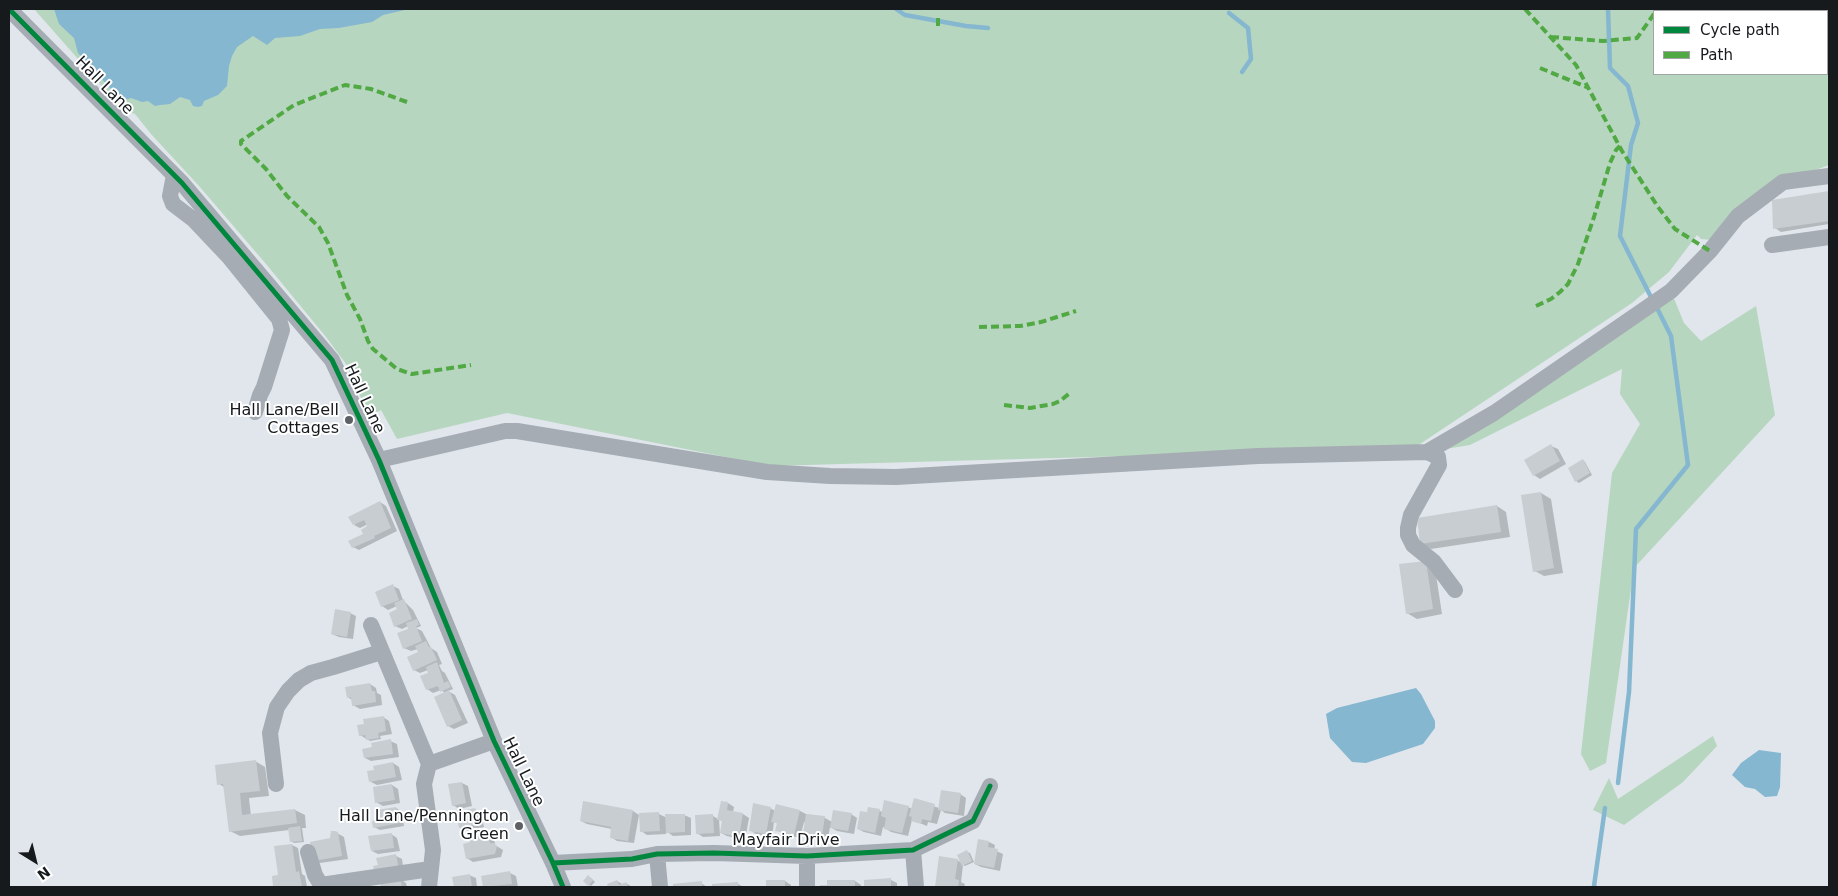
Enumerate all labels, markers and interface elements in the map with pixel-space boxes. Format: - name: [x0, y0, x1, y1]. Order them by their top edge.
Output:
- legend: [1653, 10, 1828, 75]
- text: Cycle path: [1700, 21, 1780, 39]
- text: Path: [1700, 46, 1733, 64]
- street label: Hall Lane: [71, 53, 137, 119]
- street label: Hall Lane: [340, 361, 388, 437]
- place label: Hall Lane/Bell Cottages: [229, 401, 339, 439]
- marker: Hall Lane/Bell Cottages: [343, 414, 355, 426]
- street label: Hall Lane: [498, 734, 548, 810]
- place label: Hall Lane/Pennington Green: [339, 807, 509, 845]
- marker: Hall Lane/Pennington Green: [513, 820, 525, 832]
- street label: Mayfair Drive: [732, 831, 840, 851]
- north arrow: [10, 836, 60, 886]
- text: N: [34, 863, 53, 883]

